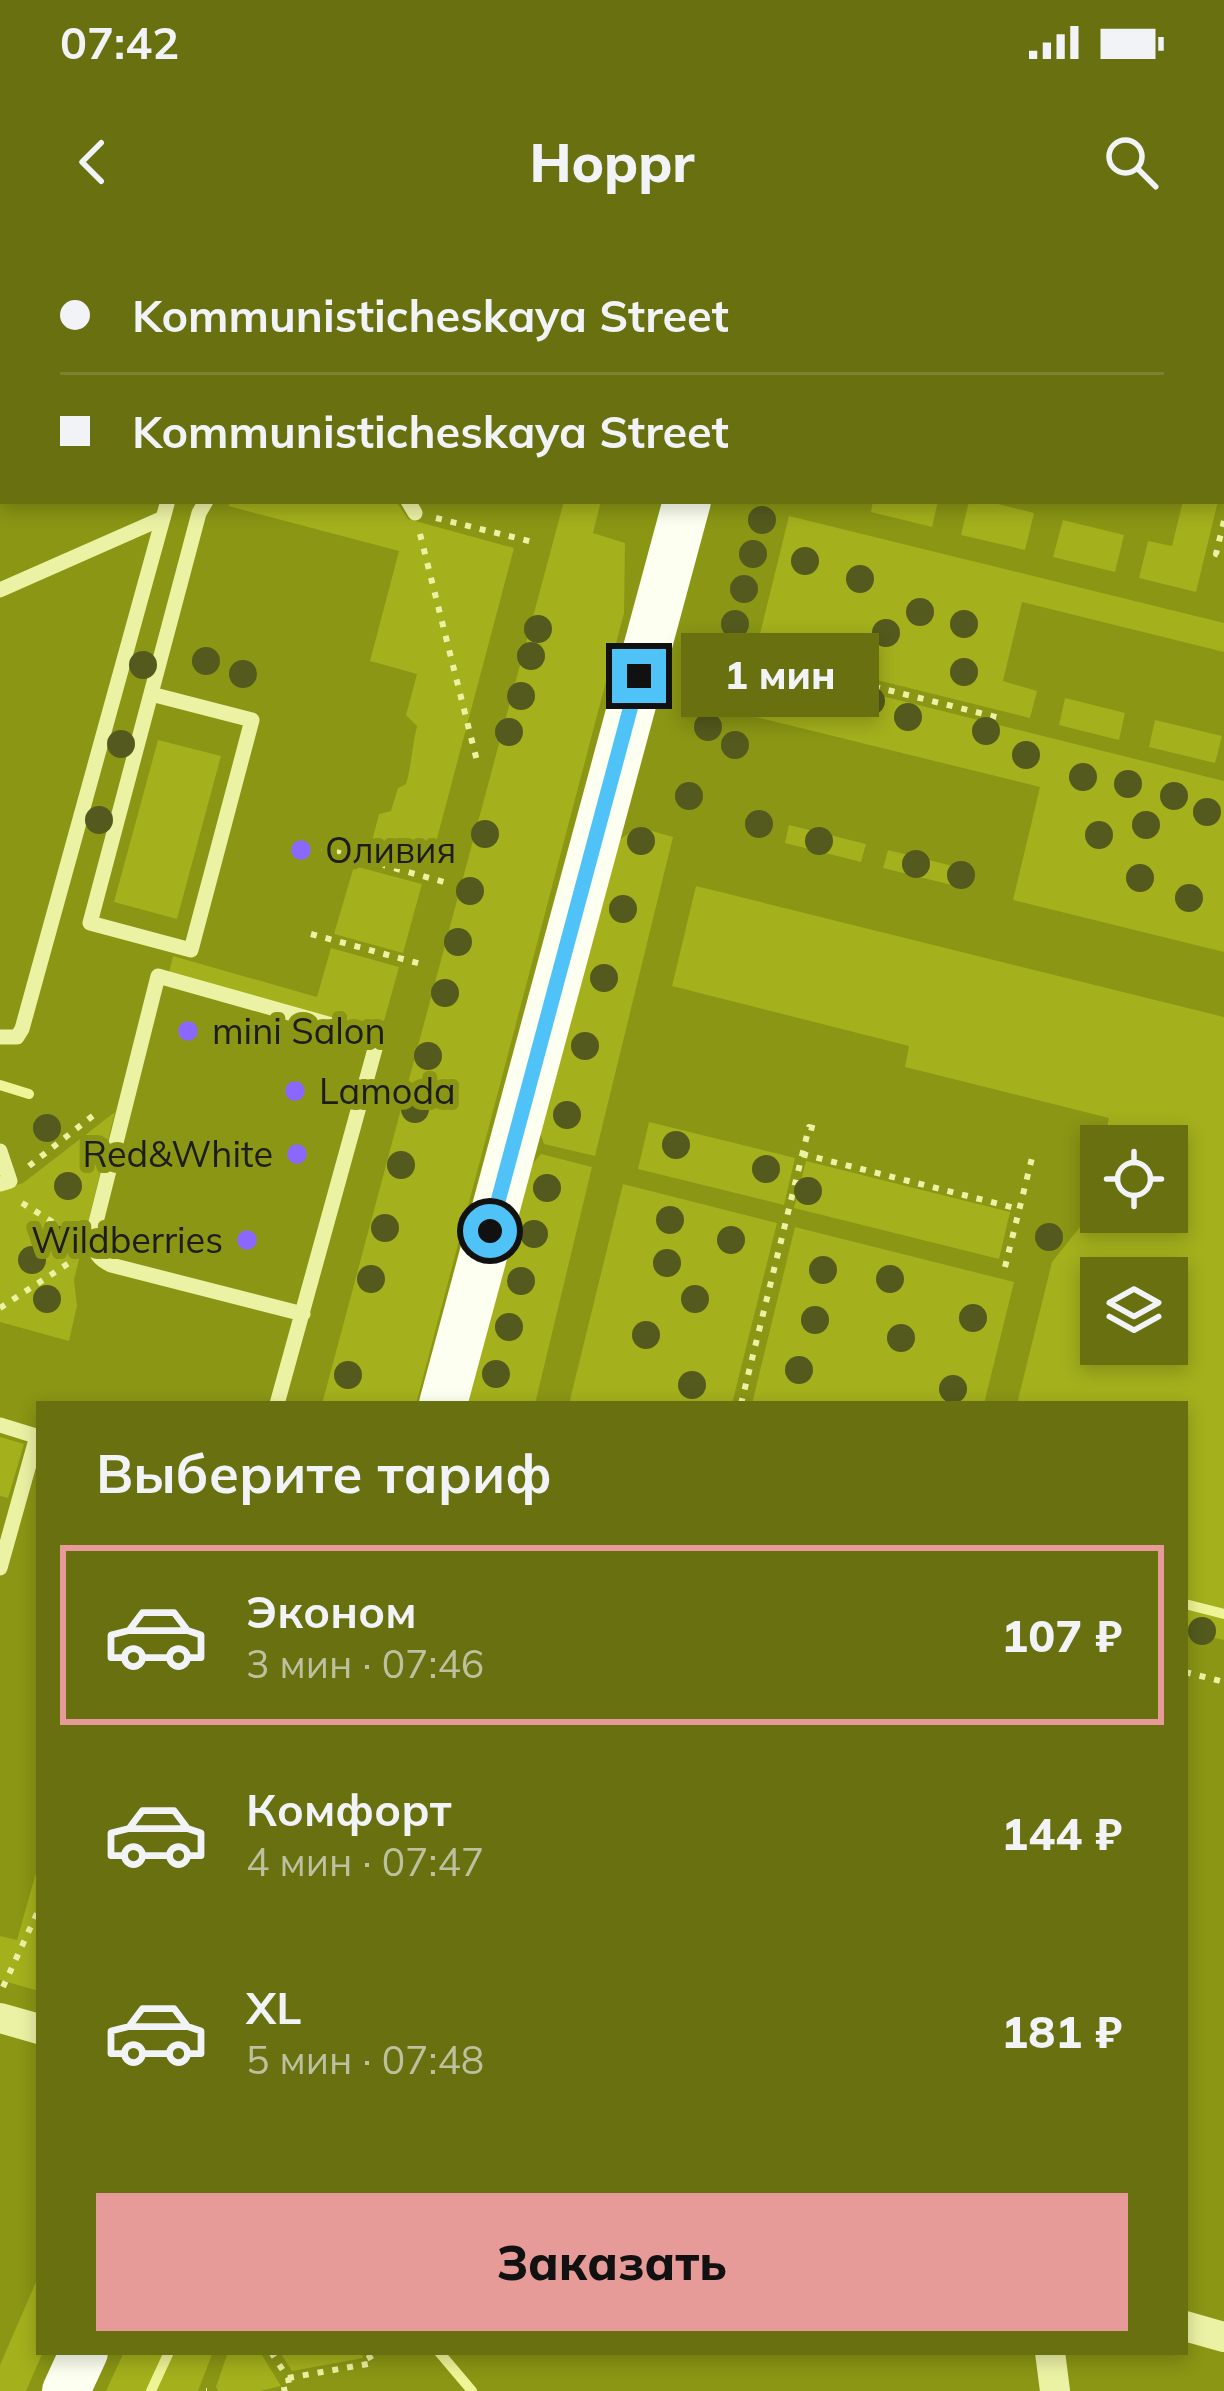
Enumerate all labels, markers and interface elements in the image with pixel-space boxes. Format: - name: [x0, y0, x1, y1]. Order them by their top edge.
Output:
- text: 07:42: [60, 14, 179, 70]
- text: Hoppr: [529, 128, 695, 196]
- icon: back: [60, 129, 126, 195]
- icon: search: [1098, 129, 1164, 195]
- text: Kommunisticheskaya Street: [132, 287, 729, 343]
- text: Kommunisticheskaya Street: [132, 403, 729, 459]
- callout: 1 мин: [681, 634, 879, 718]
- route end: [612, 649, 666, 703]
- text: 1 мин: [724, 650, 836, 699]
- place label: Оливия: [325, 827, 456, 872]
- marker: Оливия: [288, 837, 314, 863]
- place label: mini Salon: [212, 1008, 385, 1053]
- marker: mini Salon: [175, 1018, 201, 1044]
- place label: Lamoda: [319, 1068, 456, 1113]
- marker: Lamoda: [282, 1078, 308, 1104]
- map controls: [1080, 1125, 1188, 1365]
- button: locate: [1080, 1125, 1188, 1233]
- place label: Red&White: [82, 1131, 273, 1176]
- marker: Red&White: [284, 1141, 310, 1167]
- route start: [463, 1204, 517, 1258]
- place label: Wildberries: [31, 1217, 223, 1262]
- marker: Wildberries: [234, 1227, 260, 1253]
- button: layers: [1080, 1257, 1188, 1365]
- text: Выберите тариф: [96, 1439, 552, 1507]
- icon: car: [102, 1581, 210, 1689]
- text: Эконом: [246, 1583, 417, 1639]
- text: 107 ₽: [1001, 1607, 1122, 1663]
- text: 3 мин · 07:46: [246, 1639, 484, 1688]
- icon: car: [102, 1779, 210, 1887]
- text: Комфорт: [246, 1781, 452, 1837]
- text: 144 ₽: [1001, 1805, 1122, 1861]
- text: 4 мин · 07:47: [246, 1837, 484, 1886]
- icon: car: [102, 1977, 210, 2085]
- text: XL: [246, 1979, 301, 2035]
- text: 181 ₽: [1001, 2003, 1122, 2059]
- text: 5 мин · 07:48: [246, 2035, 484, 2084]
- button: Заказать: [96, 2193, 1128, 2331]

